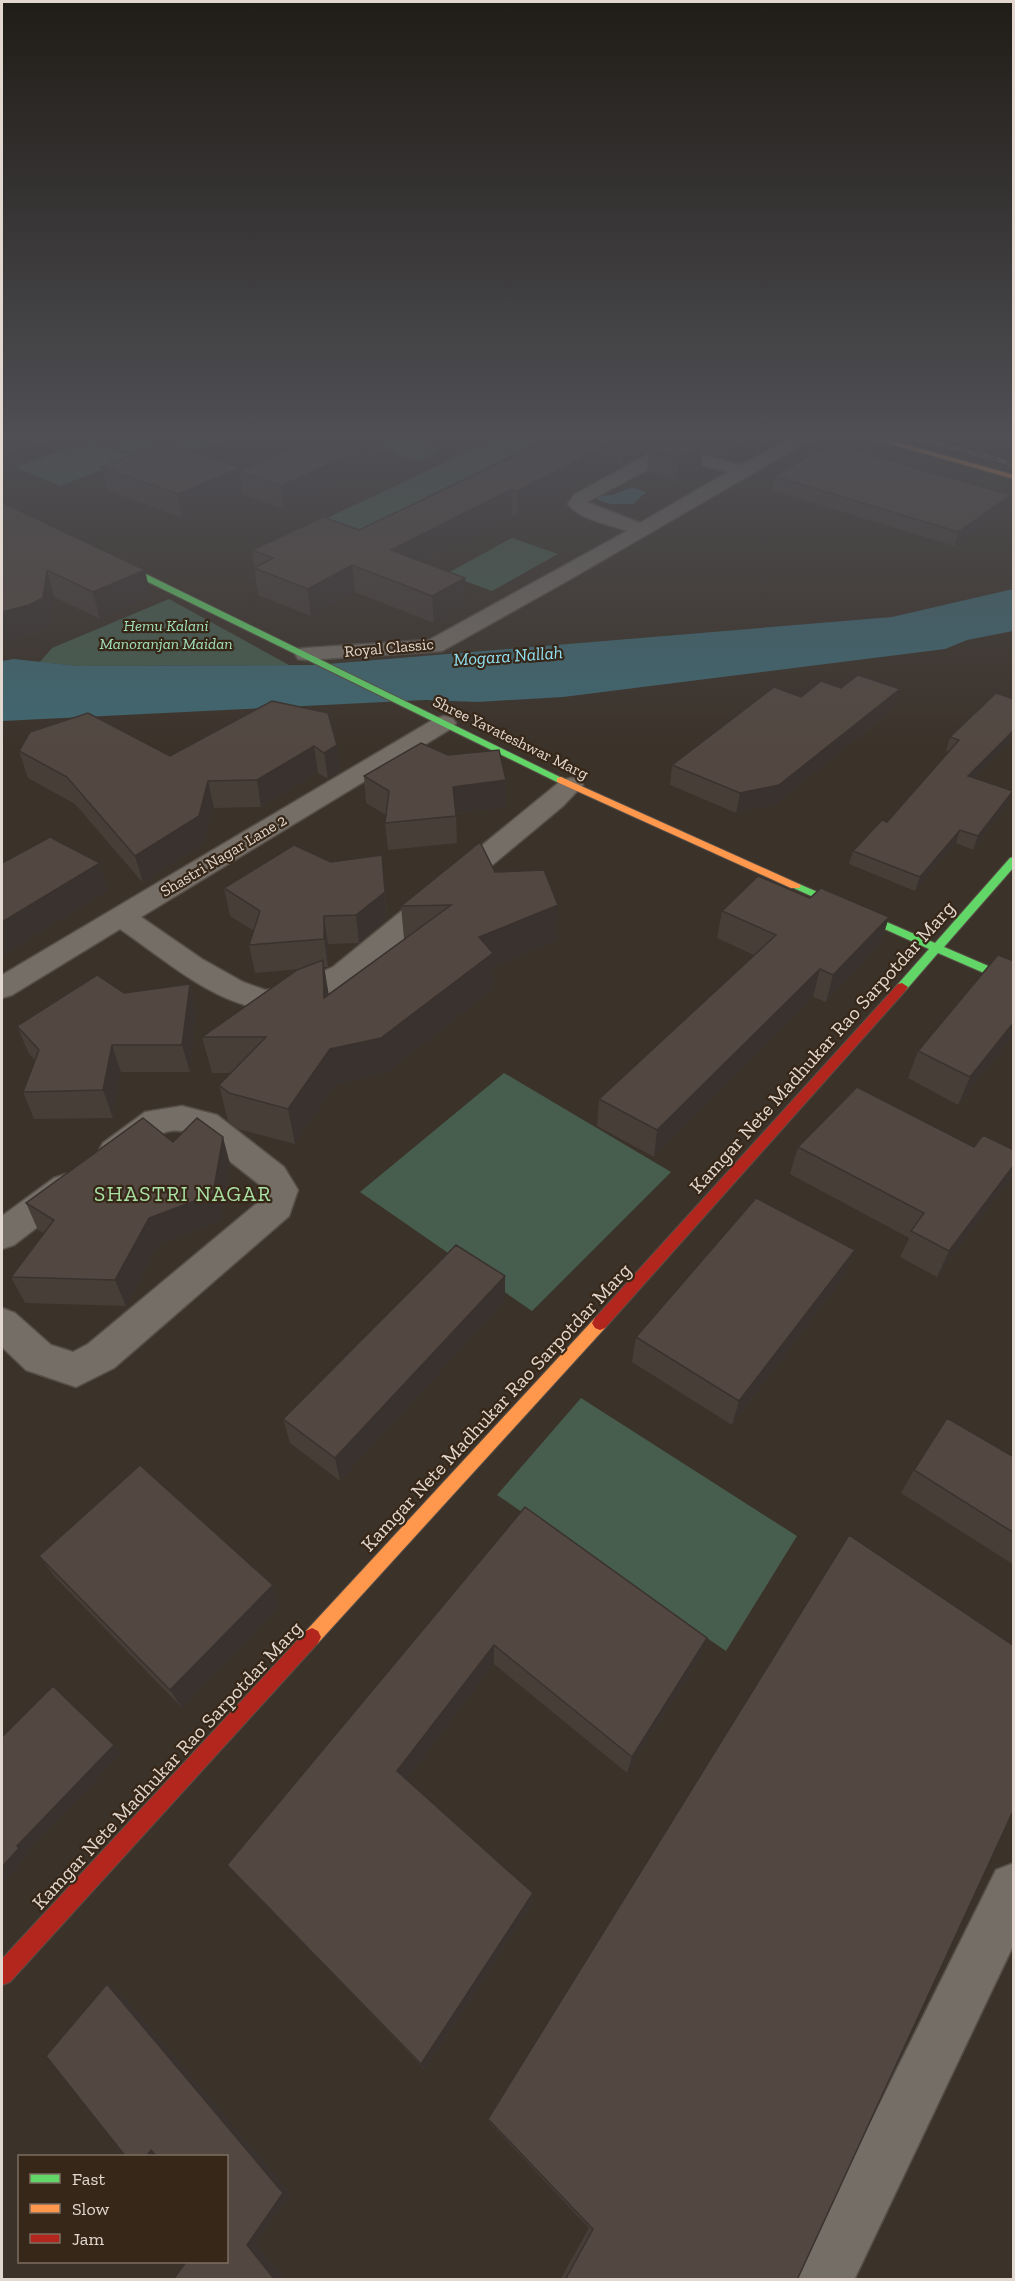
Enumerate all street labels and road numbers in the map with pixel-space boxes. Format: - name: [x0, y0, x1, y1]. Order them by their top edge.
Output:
- street label: Royal Classic: [344, 634, 435, 661]
- street label: Shree Yavateshwar Marg: [430, 692, 592, 783]
- street label: Shastri Nagar Lane 2: [157, 810, 290, 901]
- street label: Kamgar Nete Madhukar Rao Sarpotdar Marg: [684, 896, 960, 1198]
- street label: Kamgar Nete Madhukar Rao Sarpotdar Marg: [356, 1258, 636, 1556]
- street label: Kamgar Nete Madhukar Rao Sarpotdar Marg: [27, 1616, 307, 1914]

